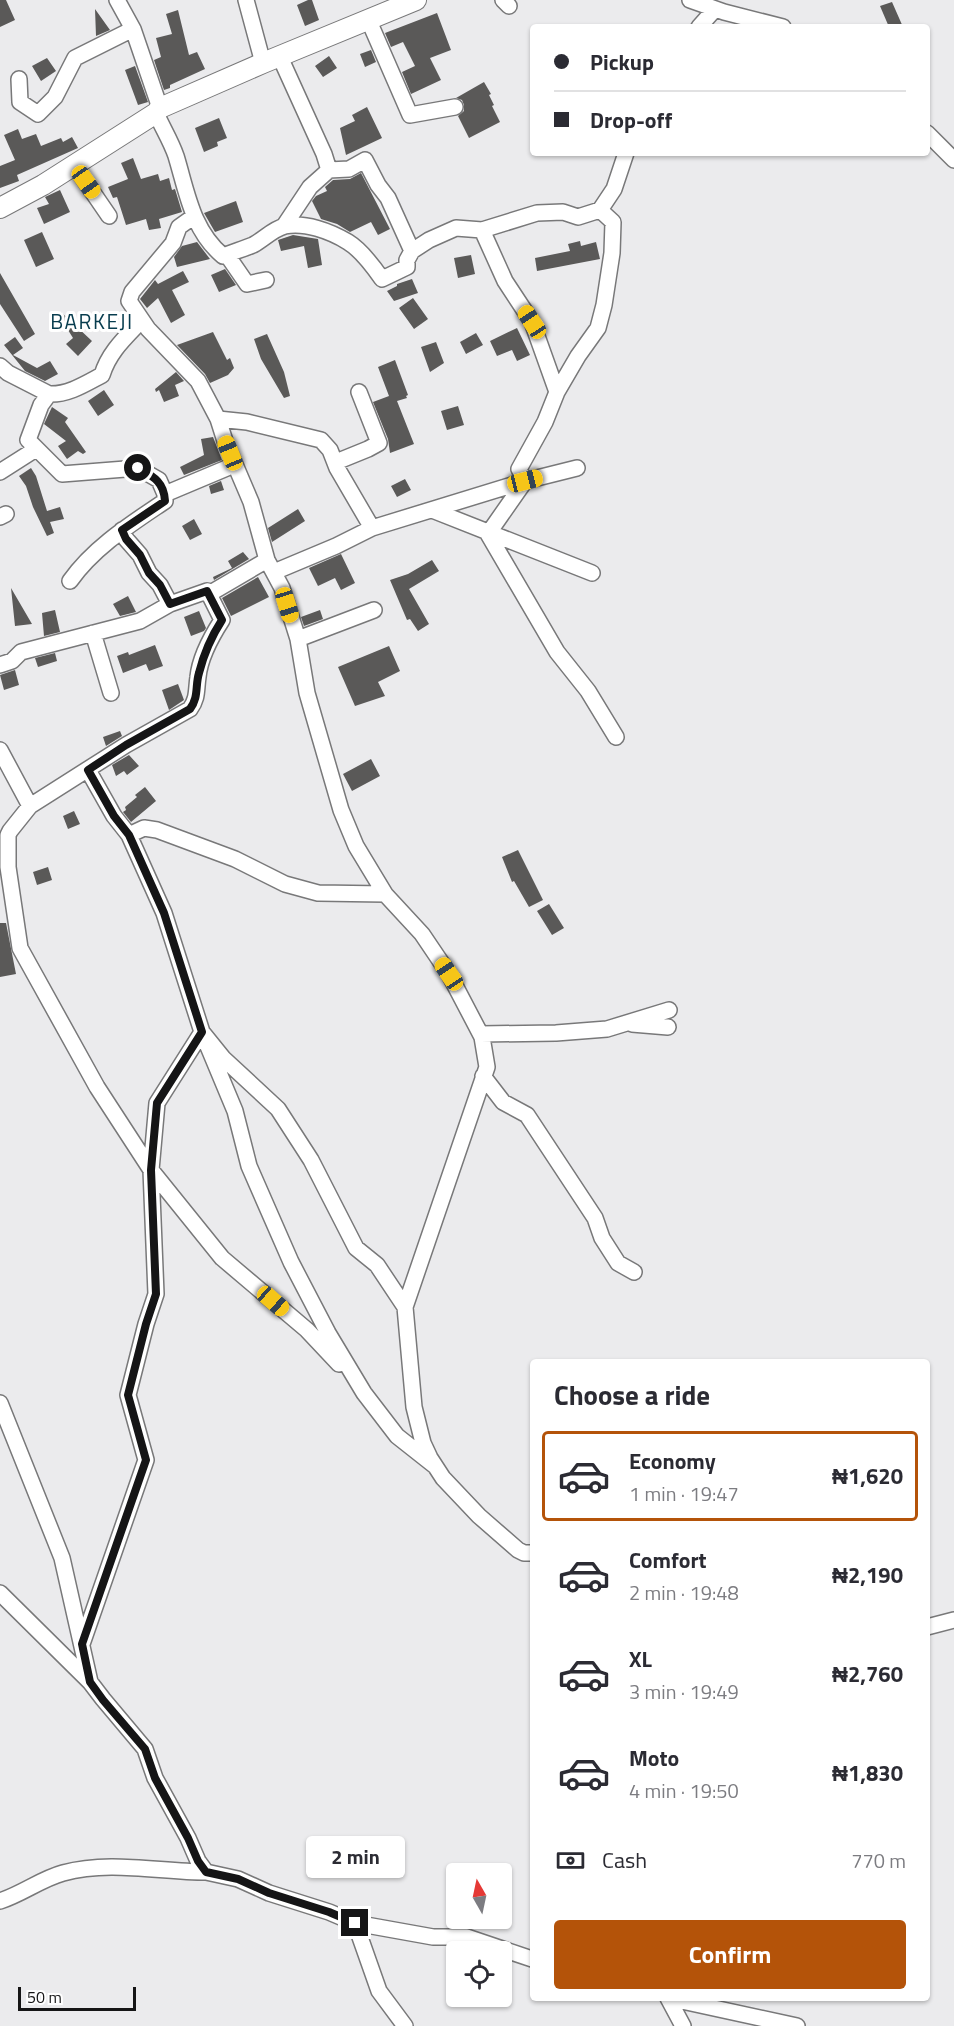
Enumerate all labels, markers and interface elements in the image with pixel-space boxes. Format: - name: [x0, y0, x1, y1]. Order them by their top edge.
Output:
- text: Pickup: [590, 45, 654, 79]
- text: Drop-off: [590, 103, 672, 137]
- car: [68, 162, 104, 202]
- car: [515, 302, 549, 342]
- district label: BARKEJI: [50, 305, 134, 337]
- car: [215, 433, 245, 473]
- route start: [124, 454, 151, 481]
- car: [505, 468, 545, 494]
- car: [273, 585, 301, 625]
- car: [431, 954, 467, 994]
- car: [254, 1282, 292, 1320]
- text: Choose a ride: [554, 1374, 710, 1415]
- text: Economy: [629, 1444, 716, 1478]
- icon: car: [557, 1449, 611, 1503]
- text: ₦1,620: [832, 1459, 903, 1493]
- text: 1 min · 19:47: [629, 1478, 739, 1509]
- text: Comfort: [629, 1543, 707, 1577]
- icon: car: [557, 1548, 611, 1602]
- text: ₦2,190: [832, 1558, 903, 1592]
- text: 2 min · 19:48: [629, 1577, 739, 1608]
- text: XL: [629, 1642, 652, 1676]
- icon: car: [557, 1647, 611, 1701]
- text: ₦2,760: [832, 1657, 903, 1691]
- text: 3 min · 19:49: [629, 1676, 739, 1707]
- text: Moto: [629, 1741, 679, 1775]
- icon: car: [557, 1746, 611, 1800]
- text: ₦1,830: [832, 1756, 903, 1790]
- text: 4 min · 19:50: [629, 1775, 739, 1806]
- callout: 2 min: [306, 1836, 404, 1878]
- text: 2 min: [331, 1841, 380, 1872]
- text: Cash: [602, 1843, 647, 1877]
- icon: cash: [554, 1844, 587, 1877]
- text: 770 m: [851, 1845, 906, 1876]
- north arrow: [446, 1863, 512, 1929]
- map controls: [446, 1863, 512, 2007]
- route end: [341, 1909, 368, 1936]
- button: Confirm: [554, 1920, 906, 1989]
- button: locate: [446, 1941, 512, 2007]
- scale bar: [18, 1984, 136, 2012]
- text: 50 m: [27, 1985, 62, 2009]

